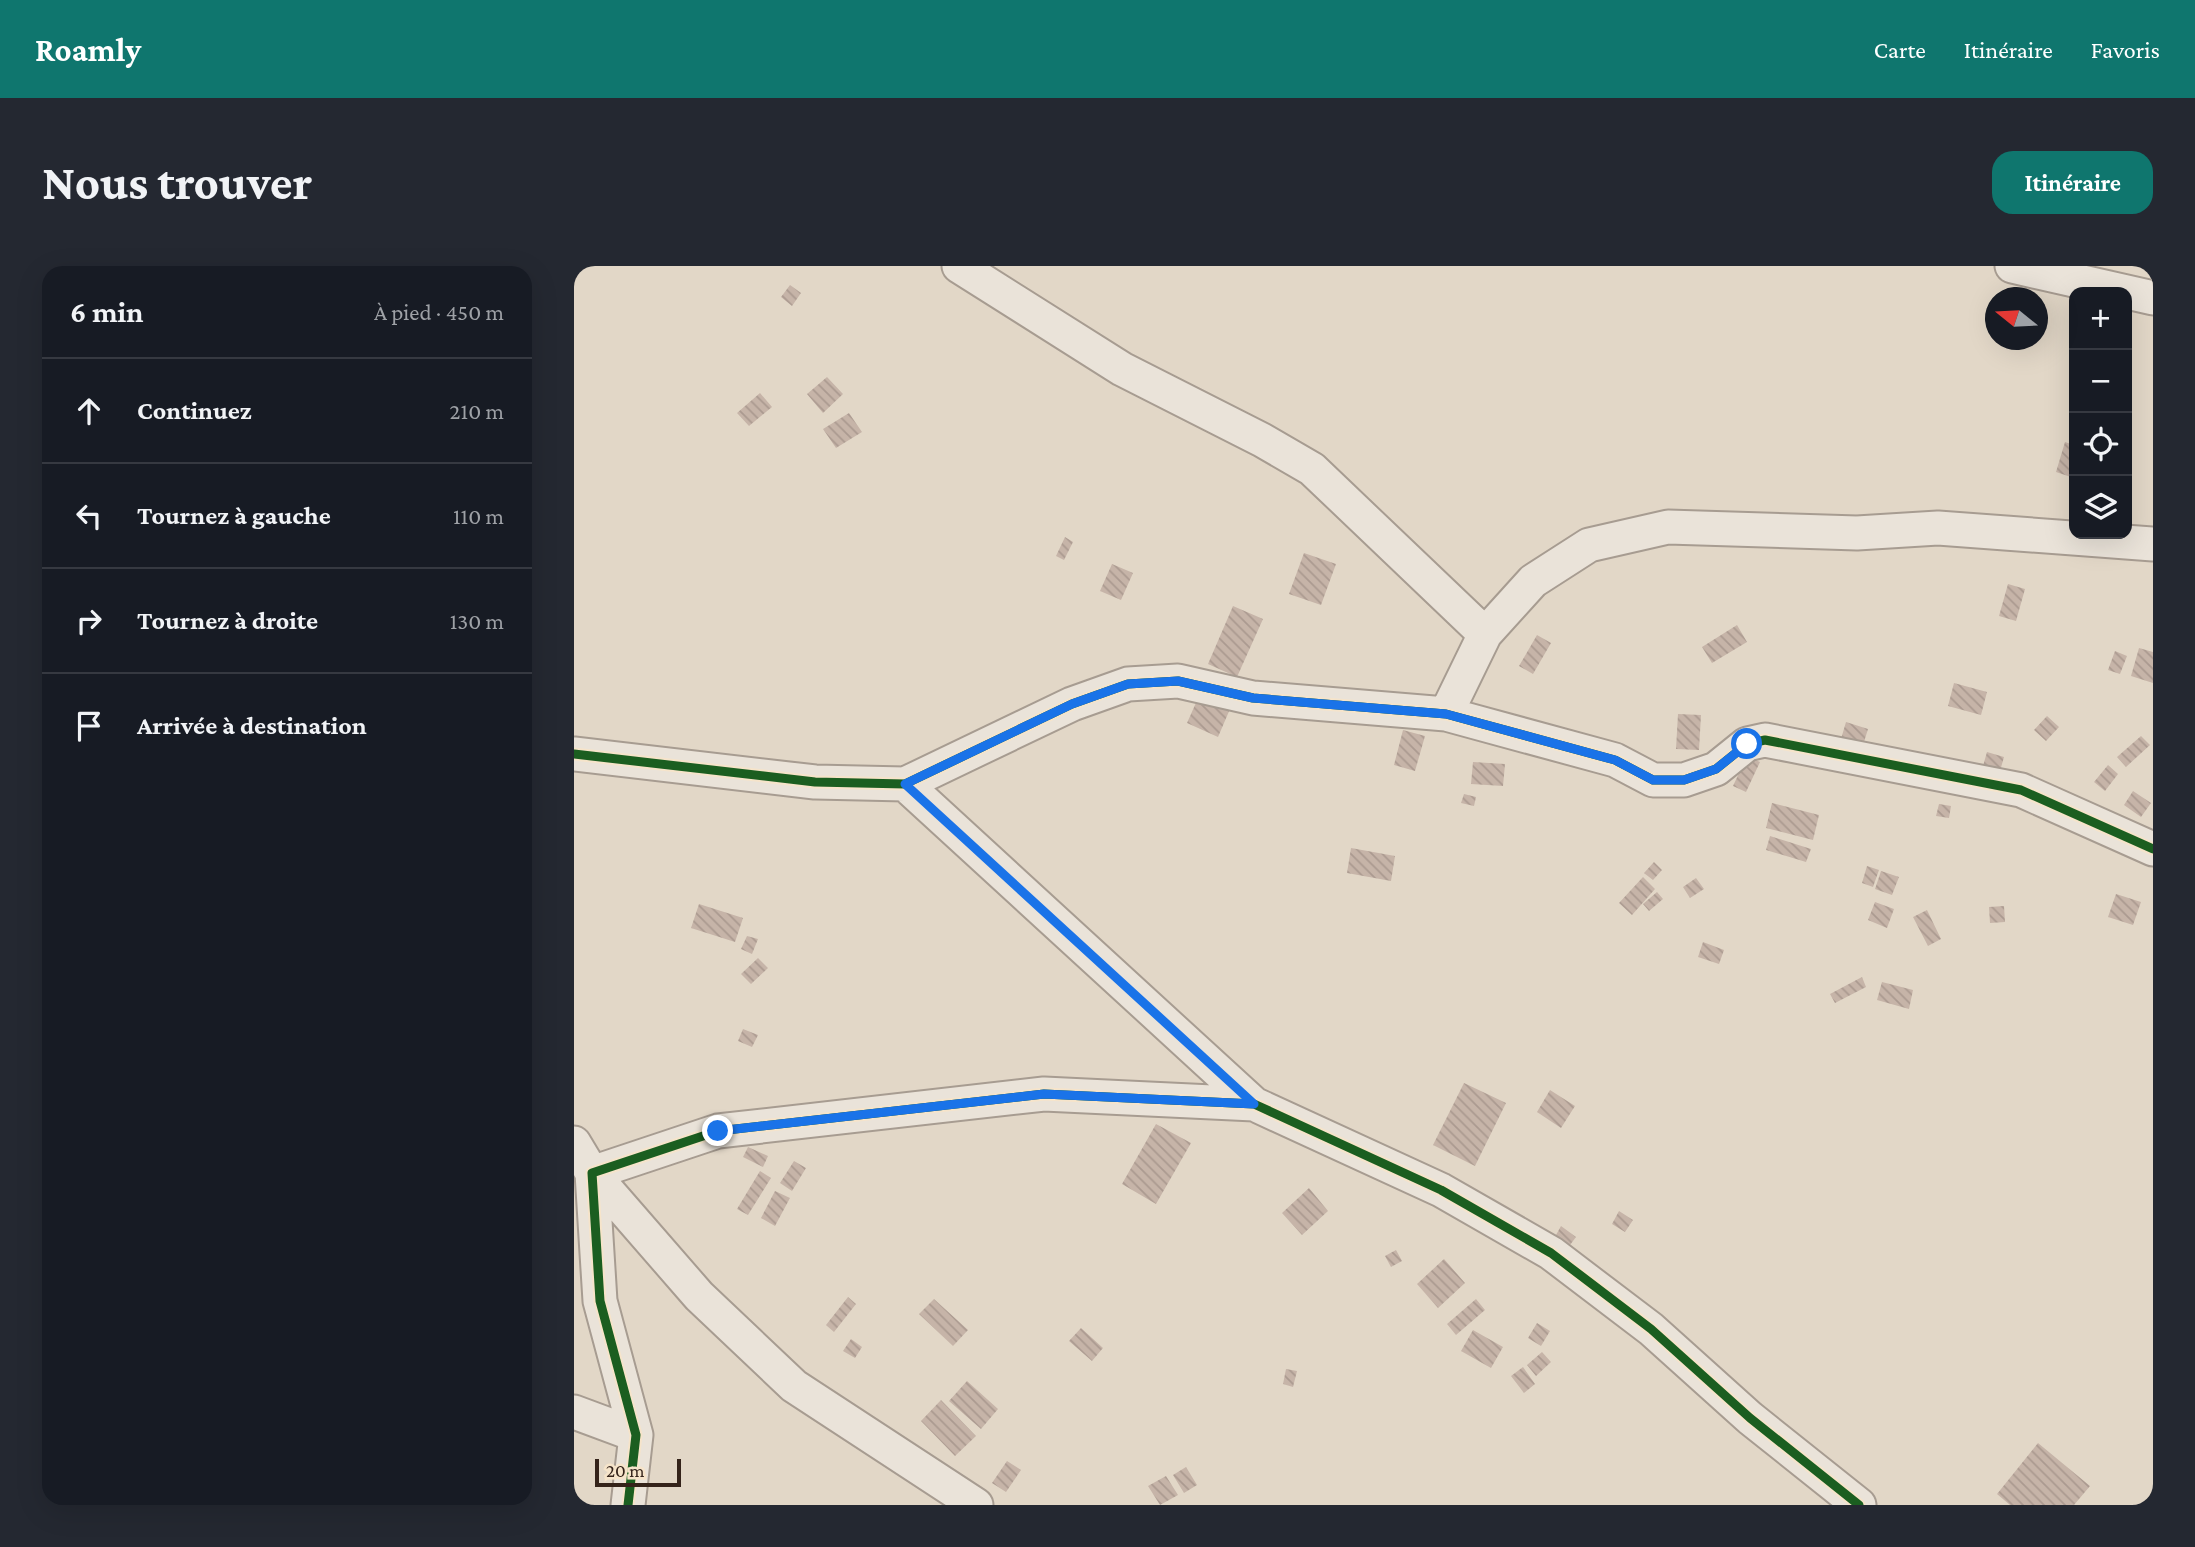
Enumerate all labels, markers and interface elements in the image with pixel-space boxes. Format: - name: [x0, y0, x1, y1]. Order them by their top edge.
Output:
- text: Roamly: [35, 31, 141, 68]
- text: Carte: [1874, 36, 1926, 63]
- text: Itinéraire: [1964, 36, 2053, 63]
- text: Favoris: [2091, 36, 2160, 63]
- button: Itinéraire: [1992, 151, 2153, 214]
- text: Nous trouver: [42, 155, 312, 210]
- north arrow: [1985, 287, 2048, 350]
- map controls: [2069, 287, 2132, 539]
- button: +: [2069, 287, 2132, 350]
- text: 6 min: [70, 295, 143, 328]
- text: À pied · 450 m: [374, 299, 504, 325]
- button: −: [2069, 350, 2132, 413]
- icon: ahead: [70, 392, 108, 430]
- text: Continuez: [137, 396, 252, 425]
- text: 210 m: [450, 398, 504, 424]
- button: locate: [2069, 413, 2132, 476]
- button: layers: [2069, 476, 2132, 539]
- icon: left: [70, 497, 108, 535]
- text: Tournez à gauche: [137, 501, 331, 530]
- text: 110 m: [453, 503, 504, 529]
- icon: right: [70, 602, 108, 640]
- text: Tournez à droite: [137, 606, 318, 635]
- text: 130 m: [450, 608, 504, 634]
- icon: arrive: [70, 707, 108, 745]
- text: Arrivée à destination: [137, 711, 367, 740]
- route start: [1731, 728, 1762, 759]
- route end: [702, 1115, 733, 1146]
- scale bar: [595, 1456, 681, 1488]
- text: 20 m: [606, 1460, 645, 1481]

